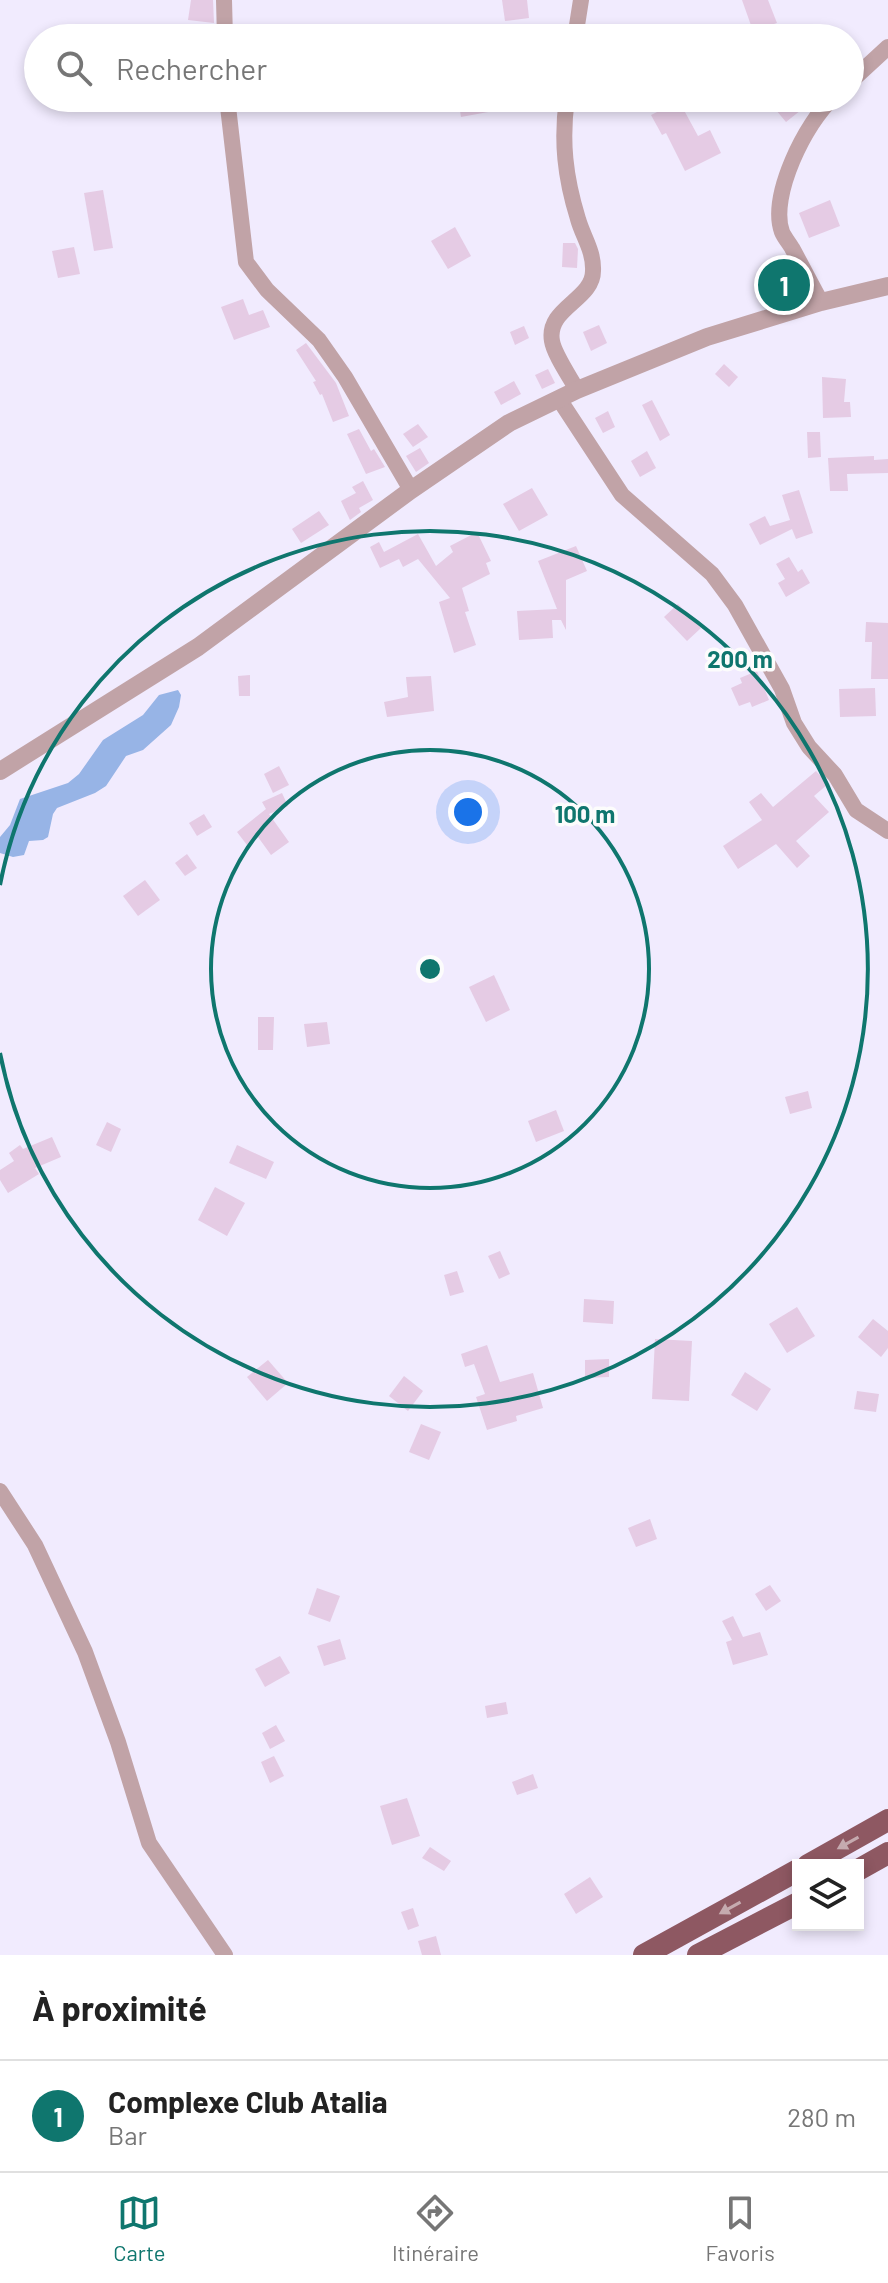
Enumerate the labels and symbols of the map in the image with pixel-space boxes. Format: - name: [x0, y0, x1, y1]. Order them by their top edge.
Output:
- pin: 1: [758, 255, 810, 315]
- text: 200 m: [707, 644, 773, 673]
- your location: [448, 792, 488, 832]
- text: 100 m: [555, 799, 615, 828]
- centre of rings: [416, 955, 444, 983]
- one-way arrow: [837, 1835, 859, 1849]
- one-way arrow: [719, 1901, 741, 1915]

